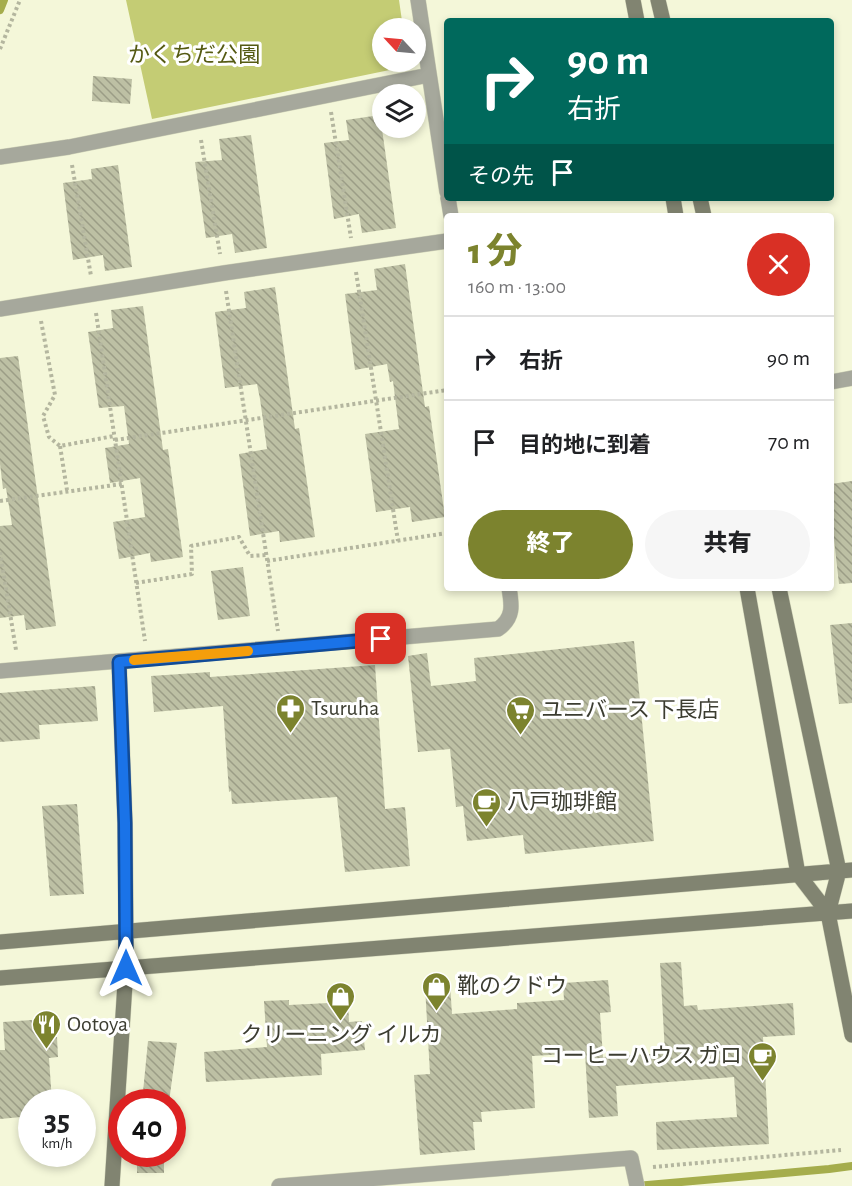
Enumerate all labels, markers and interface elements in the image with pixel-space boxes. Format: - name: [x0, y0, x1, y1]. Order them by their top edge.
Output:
- north arrow: [372, 18, 426, 72]
- map controls: [372, 18, 426, 138]
- text: 90 m: [567, 40, 649, 82]
- icon: right: [468, 42, 546, 120]
- park label: かくちだ公園: [128, 44, 260, 66]
- button: layers: [372, 84, 426, 138]
- text: 右折: [567, 96, 621, 123]
- icon: arrive: [546, 156, 579, 189]
- text: その先: [468, 165, 534, 187]
- button: close: [747, 233, 810, 296]
- text: 1 分: [468, 234, 522, 270]
- text: 160 m · 13:00: [468, 277, 566, 297]
- icon: right: [468, 342, 501, 375]
- text: 90 m: [767, 347, 810, 369]
- text: 右折: [519, 350, 563, 372]
- icon: arrive: [468, 426, 501, 459]
- text: 70 m: [768, 431, 810, 453]
- text: 目的地に到着: [519, 434, 651, 456]
- button: 終了: [468, 510, 633, 579]
- button: 共有: [645, 510, 810, 579]
- pin: [355, 613, 406, 664]
- icon: arrive: [364, 622, 397, 655]
- pharmacy icon: Tsuruha: [274, 692, 306, 734]
- supermarket icon: ユニバース 下長店: [504, 694, 536, 736]
- place label: Tsuruha: [311, 697, 379, 719]
- place label: ユニバース 下長店: [541, 698, 720, 721]
- cafe icon: 八戸珈琲館: [470, 786, 502, 828]
- place label: 八戸珈琲館: [507, 790, 617, 813]
- position arrow: [94, 936, 158, 1000]
- shop icon: 靴のクドウ: [420, 970, 452, 1012]
- place label: 靴のクドウ: [457, 974, 567, 997]
- shop icon: クリーニング イルカ: [325, 980, 357, 1022]
- restaurant icon: Ootoya: [30, 1008, 62, 1050]
- place label: Ootoya: [67, 1013, 128, 1035]
- place label: クリーニング イルカ: [241, 1023, 441, 1046]
- cafe icon: コーヒーハウス ガロ: [747, 1040, 779, 1082]
- place label: コーヒーハウス ガロ: [541, 1044, 742, 1067]
- speed limit sign: 40: [108, 1089, 186, 1167]
- text: 35: [44, 1106, 70, 1136]
- text: km/h: [42, 1136, 72, 1151]

